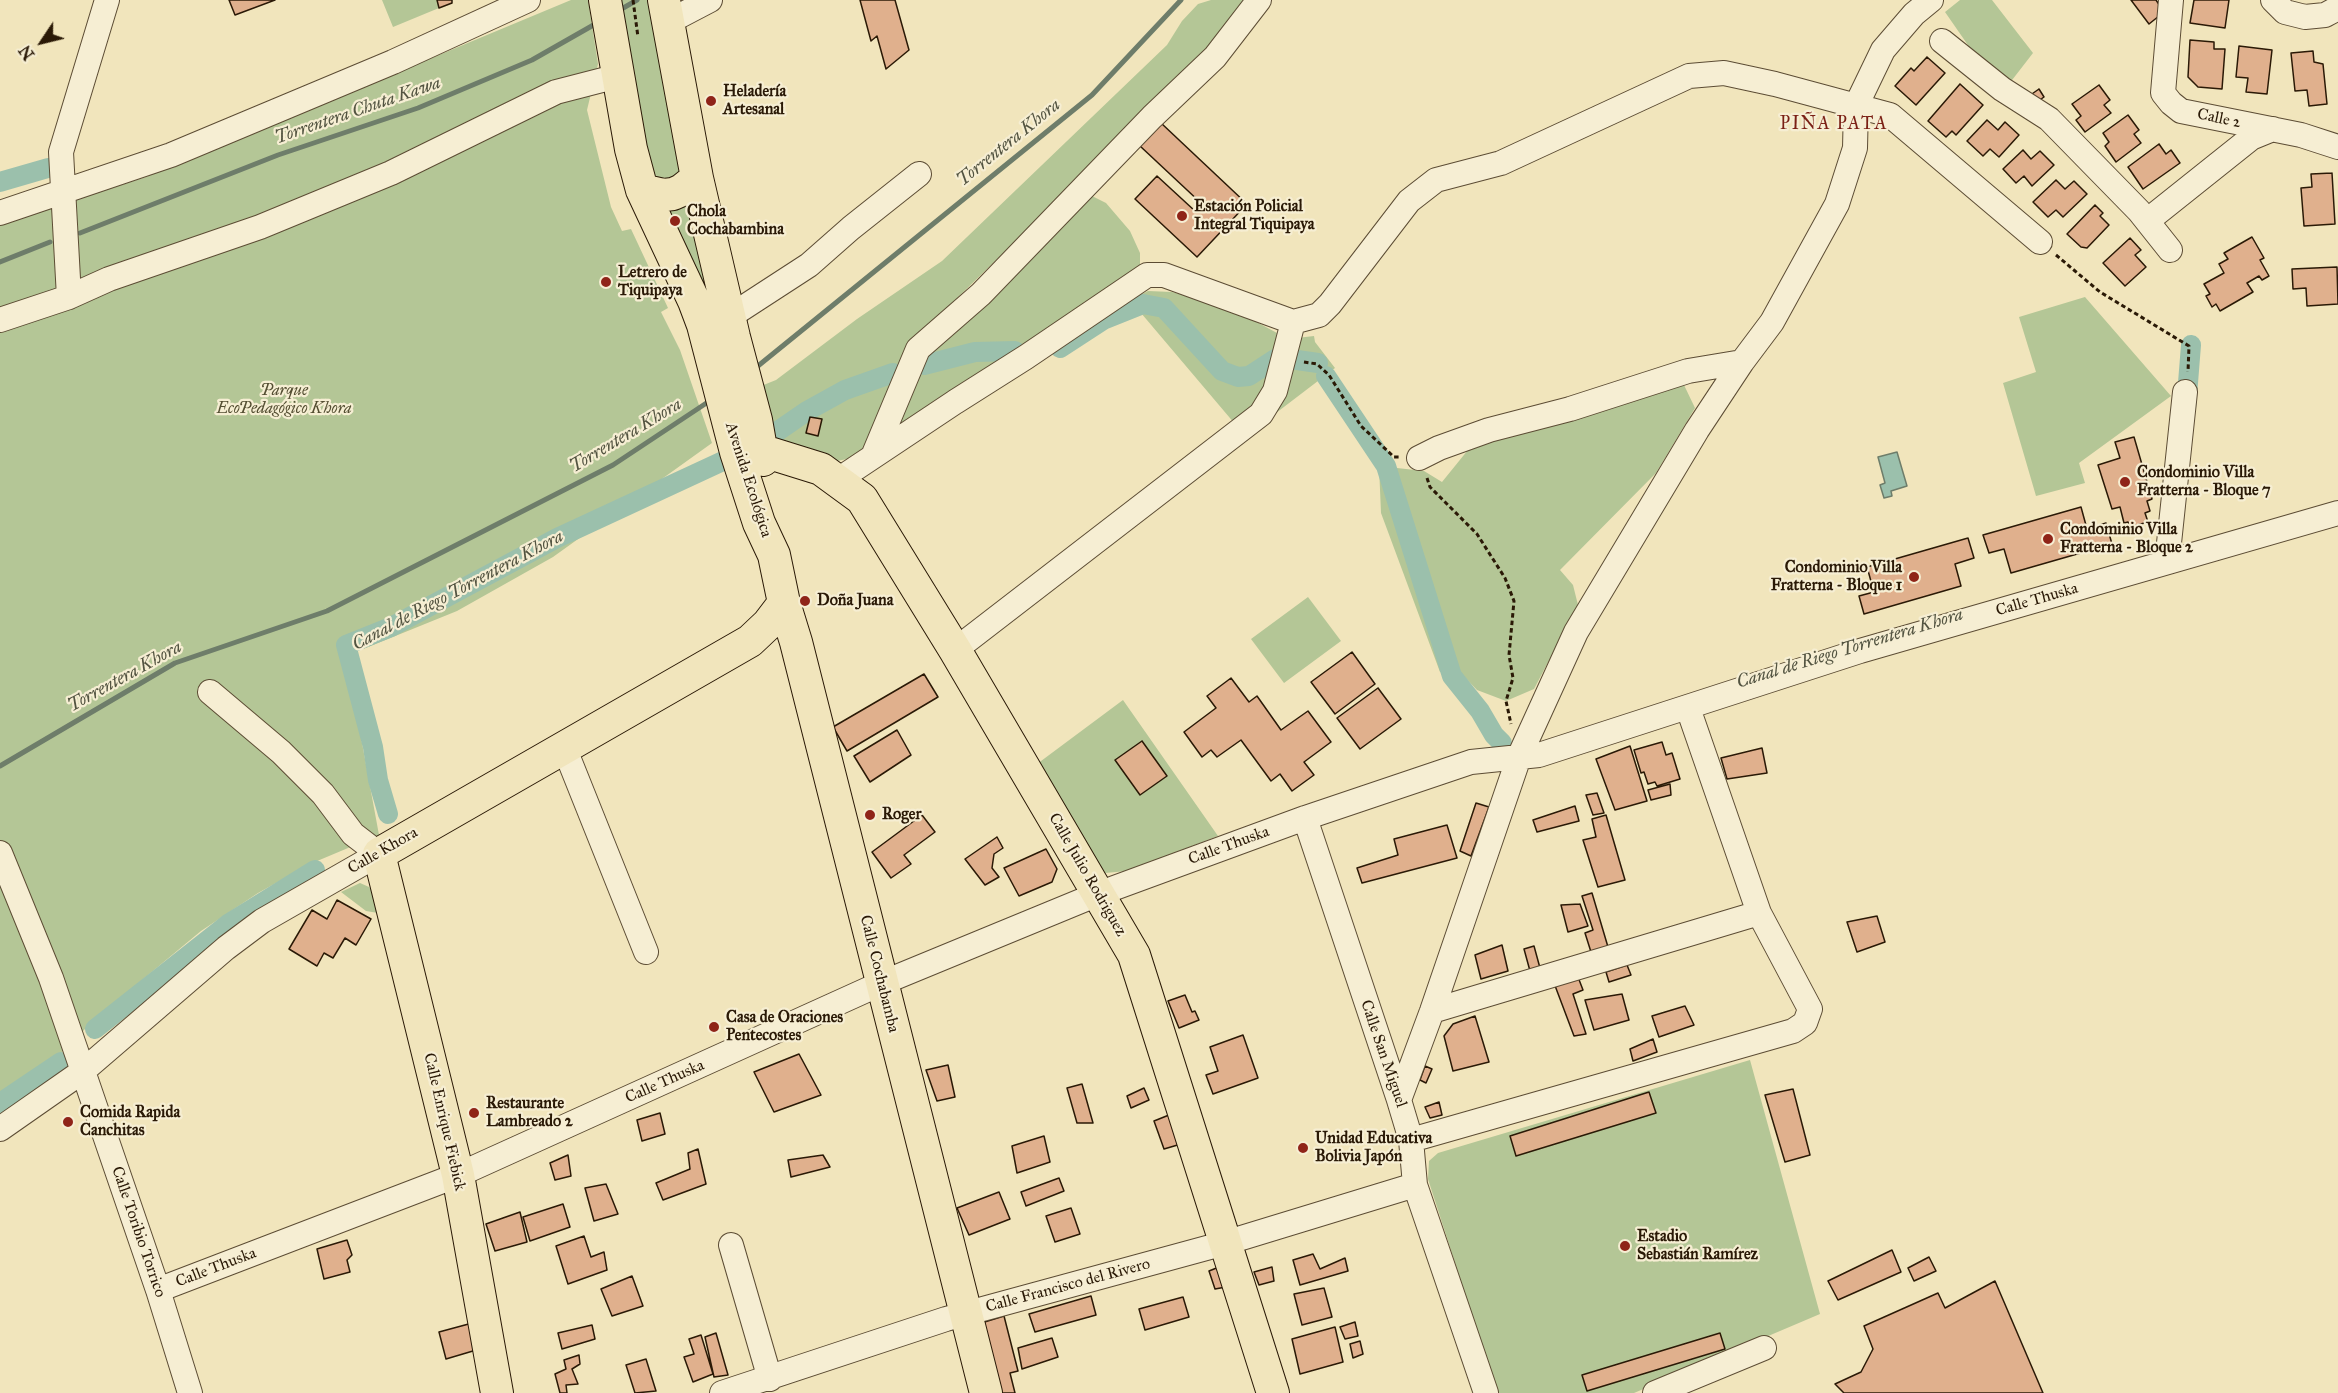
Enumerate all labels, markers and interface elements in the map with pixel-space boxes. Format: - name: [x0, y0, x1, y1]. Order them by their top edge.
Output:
- north arrow: [12, 12, 72, 72]
- text: N: [15, 42, 39, 64]
- water label: Torrentera Chuta Kawa: [272, 72, 444, 150]
- place label: Heladería Artesanal: [723, 82, 786, 120]
- marker: Heladería Artesanal: [704, 94, 718, 108]
- water label: Torrentera Khora: [953, 95, 1065, 191]
- street label: Calle 2: [2195, 105, 2243, 133]
- district label: PIÑA PATA: [1780, 114, 1888, 136]
- place label: Estación Policial Integral Tiquipaya: [1194, 197, 1314, 235]
- place label: Chola Cochabambina: [687, 202, 784, 240]
- marker: Estación Policial Integral Tiquipaya: [1175, 209, 1189, 223]
- marker: Chola Cochabambina: [668, 214, 682, 228]
- place label: Letrero de Tiquipaya: [618, 263, 687, 301]
- marker: Letrero de Tiquipaya: [599, 275, 613, 289]
- park label: Parque EcoPedagógico Khora: [216, 381, 352, 419]
- water label: Torrentera Khora: [566, 394, 686, 478]
- street label: Avenida Ecológica: [720, 420, 776, 540]
- place label: Condominio Villa Fratterna - Bloque 7: [2137, 463, 2271, 501]
- marker: Condominio Villa Fratterna - Bloque 7: [2118, 475, 2132, 489]
- place label: Condominio Villa Fratterna - Bloque 2: [2060, 520, 2193, 558]
- water label: Canal de Riego Torrentera Khora: [349, 526, 567, 656]
- marker: Condominio Villa Fratterna - Bloque 2: [2041, 532, 2055, 546]
- place label: Condominio Villa Fratterna - Bloque 1: [1771, 558, 1902, 596]
- marker: Condominio Villa Fratterna - Bloque 1: [1907, 570, 1921, 584]
- street label: Calle Thuska: [1994, 579, 2080, 621]
- place label: Doña Juana: [817, 591, 893, 611]
- marker: Doña Juana: [798, 594, 812, 608]
- water label: Canal de Riego Torrentera Khora: [1734, 604, 1966, 694]
- water label: Torrentera Khora: [64, 637, 186, 717]
- place label: Roger: [882, 805, 921, 825]
- marker: Roger: [863, 808, 877, 822]
- street label: Calle Julio Rodriguez: [1044, 810, 1130, 940]
- street label: Calle Khora: [345, 823, 421, 879]
- street label: Calle Thuska: [1186, 823, 1272, 869]
- street label: Calle Cochabamba: [855, 913, 903, 1035]
- street label: Calle San Miguel: [1356, 998, 1410, 1110]
- place label: Casa de Oraciones Pentecostes: [726, 1008, 843, 1046]
- marker: Casa de Oraciones Pentecostes: [707, 1020, 721, 1034]
- street label: Calle Enrique Fiebick: [419, 1051, 469, 1193]
- street label: Calle Thuska: [622, 1056, 708, 1108]
- place label: Restaurante Lambreado 2: [486, 1094, 573, 1132]
- place label: Comida Rapida Canchitas: [80, 1103, 180, 1141]
- marker: Restaurante Lambreado 2: [467, 1106, 481, 1120]
- marker: Comida Rapida Canchitas: [61, 1115, 75, 1129]
- place label: Unidad Educativa Bolivia Japón: [1315, 1129, 1432, 1167]
- marker: Unidad Educativa Bolivia Japón: [1296, 1141, 1310, 1155]
- street label: Calle Toribio Torrico: [107, 1164, 169, 1300]
- place label: Estadio Sebastián Ramírez: [1637, 1227, 1758, 1265]
- marker: Estadio Sebastián Ramírez: [1618, 1239, 1632, 1253]
- street label: Calle Thuska: [173, 1244, 259, 1292]
- street label: Calle Francisco del Rivero: [984, 1255, 1152, 1317]

